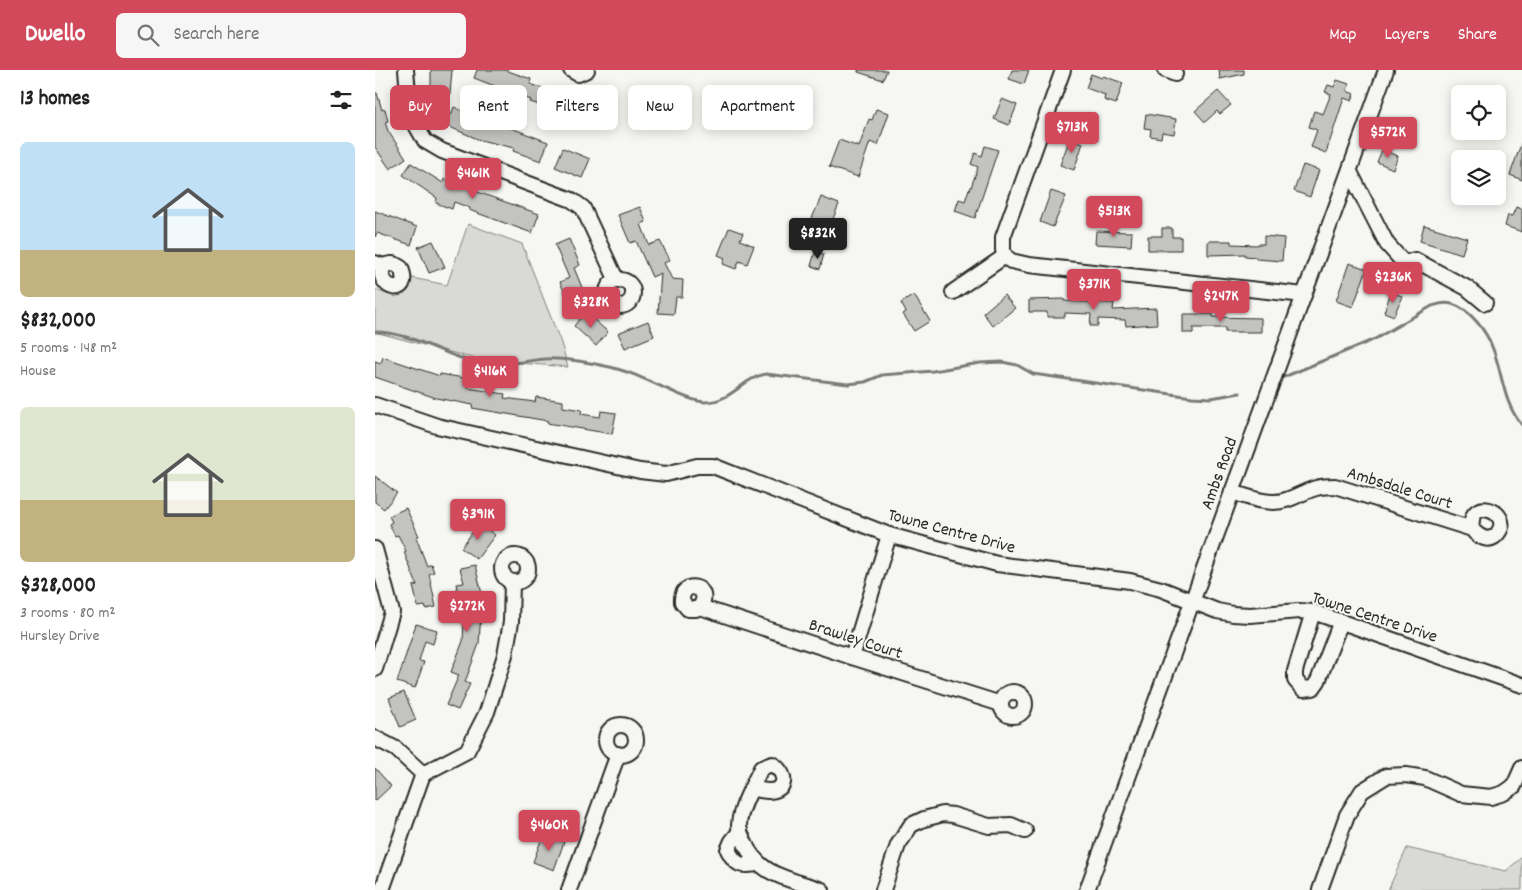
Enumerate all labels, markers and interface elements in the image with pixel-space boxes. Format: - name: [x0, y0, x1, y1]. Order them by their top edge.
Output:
- search box: [116, 13, 466, 58]
- text: Dwello: [25, 18, 86, 52]
- icon: search: [134, 21, 162, 49]
- text: Search here: [174, 22, 259, 49]
- text: Map: [1329, 23, 1356, 48]
- text: Layers: [1384, 23, 1430, 48]
- text: Share: [1458, 23, 1497, 48]
- text: 13 homes: [20, 85, 90, 115]
- chip: Buy: [390, 85, 450, 130]
- chip: Rent: [460, 85, 527, 130]
- chip: Filters: [537, 85, 618, 130]
- chip: New: [628, 85, 692, 130]
- chip: Apartment: [702, 85, 813, 130]
- map controls: [1451, 85, 1506, 205]
- button: locate: [1451, 85, 1506, 140]
- icon: filters: [327, 86, 355, 114]
- pin: $713K: [1037, 112, 1107, 154]
- text: $713K: [1056, 116, 1088, 139]
- pin: $572K: [1353, 116, 1423, 159]
- text: $572K: [1370, 121, 1406, 144]
- button: layers: [1451, 150, 1506, 205]
- pin: $461K: [438, 158, 508, 200]
- text: $461K: [456, 162, 490, 185]
- icon: home: [143, 175, 233, 265]
- pin: $513K: [1079, 196, 1149, 238]
- text: $513K: [1097, 200, 1131, 223]
- pin: $832K: [783, 218, 853, 260]
- text: $832K: [800, 222, 836, 245]
- pin: $236K: [1358, 262, 1428, 304]
- text: $236K: [1374, 266, 1412, 289]
- pin: $371K: [1059, 268, 1129, 311]
- text: $371K: [1078, 273, 1110, 296]
- pin: $247K: [1186, 280, 1256, 323]
- text: $247K: [1203, 285, 1239, 308]
- pin: $328K: [556, 286, 626, 329]
- text: $328K: [573, 291, 609, 314]
- text: $832,000: [20, 307, 96, 337]
- text: 5 rooms · 148 m²: [20, 337, 117, 360]
- pin: $416K: [455, 356, 525, 398]
- text: House: [20, 360, 56, 383]
- text: $416K: [473, 360, 507, 383]
- street label: Ambs Road: [1196, 434, 1245, 514]
- icon: home: [143, 440, 233, 530]
- street label: Ambsdale Court: [1344, 462, 1455, 517]
- pin: $391K: [443, 498, 513, 541]
- text: $391K: [461, 503, 495, 526]
- street label: Towne Centre Drive: [885, 503, 1018, 561]
- text: $328,000: [20, 572, 96, 602]
- street label: Towne Centre Drive: [1308, 586, 1440, 650]
- pin: $272K: [432, 590, 502, 633]
- text: $272K: [449, 595, 485, 618]
- text: 3 rooms · 80 m²: [20, 602, 115, 625]
- street label: Brawley Court: [805, 614, 905, 667]
- text: Hursley Drive: [20, 625, 100, 648]
- pin: $460K: [514, 810, 584, 852]
- text: $460K: [530, 814, 568, 837]

